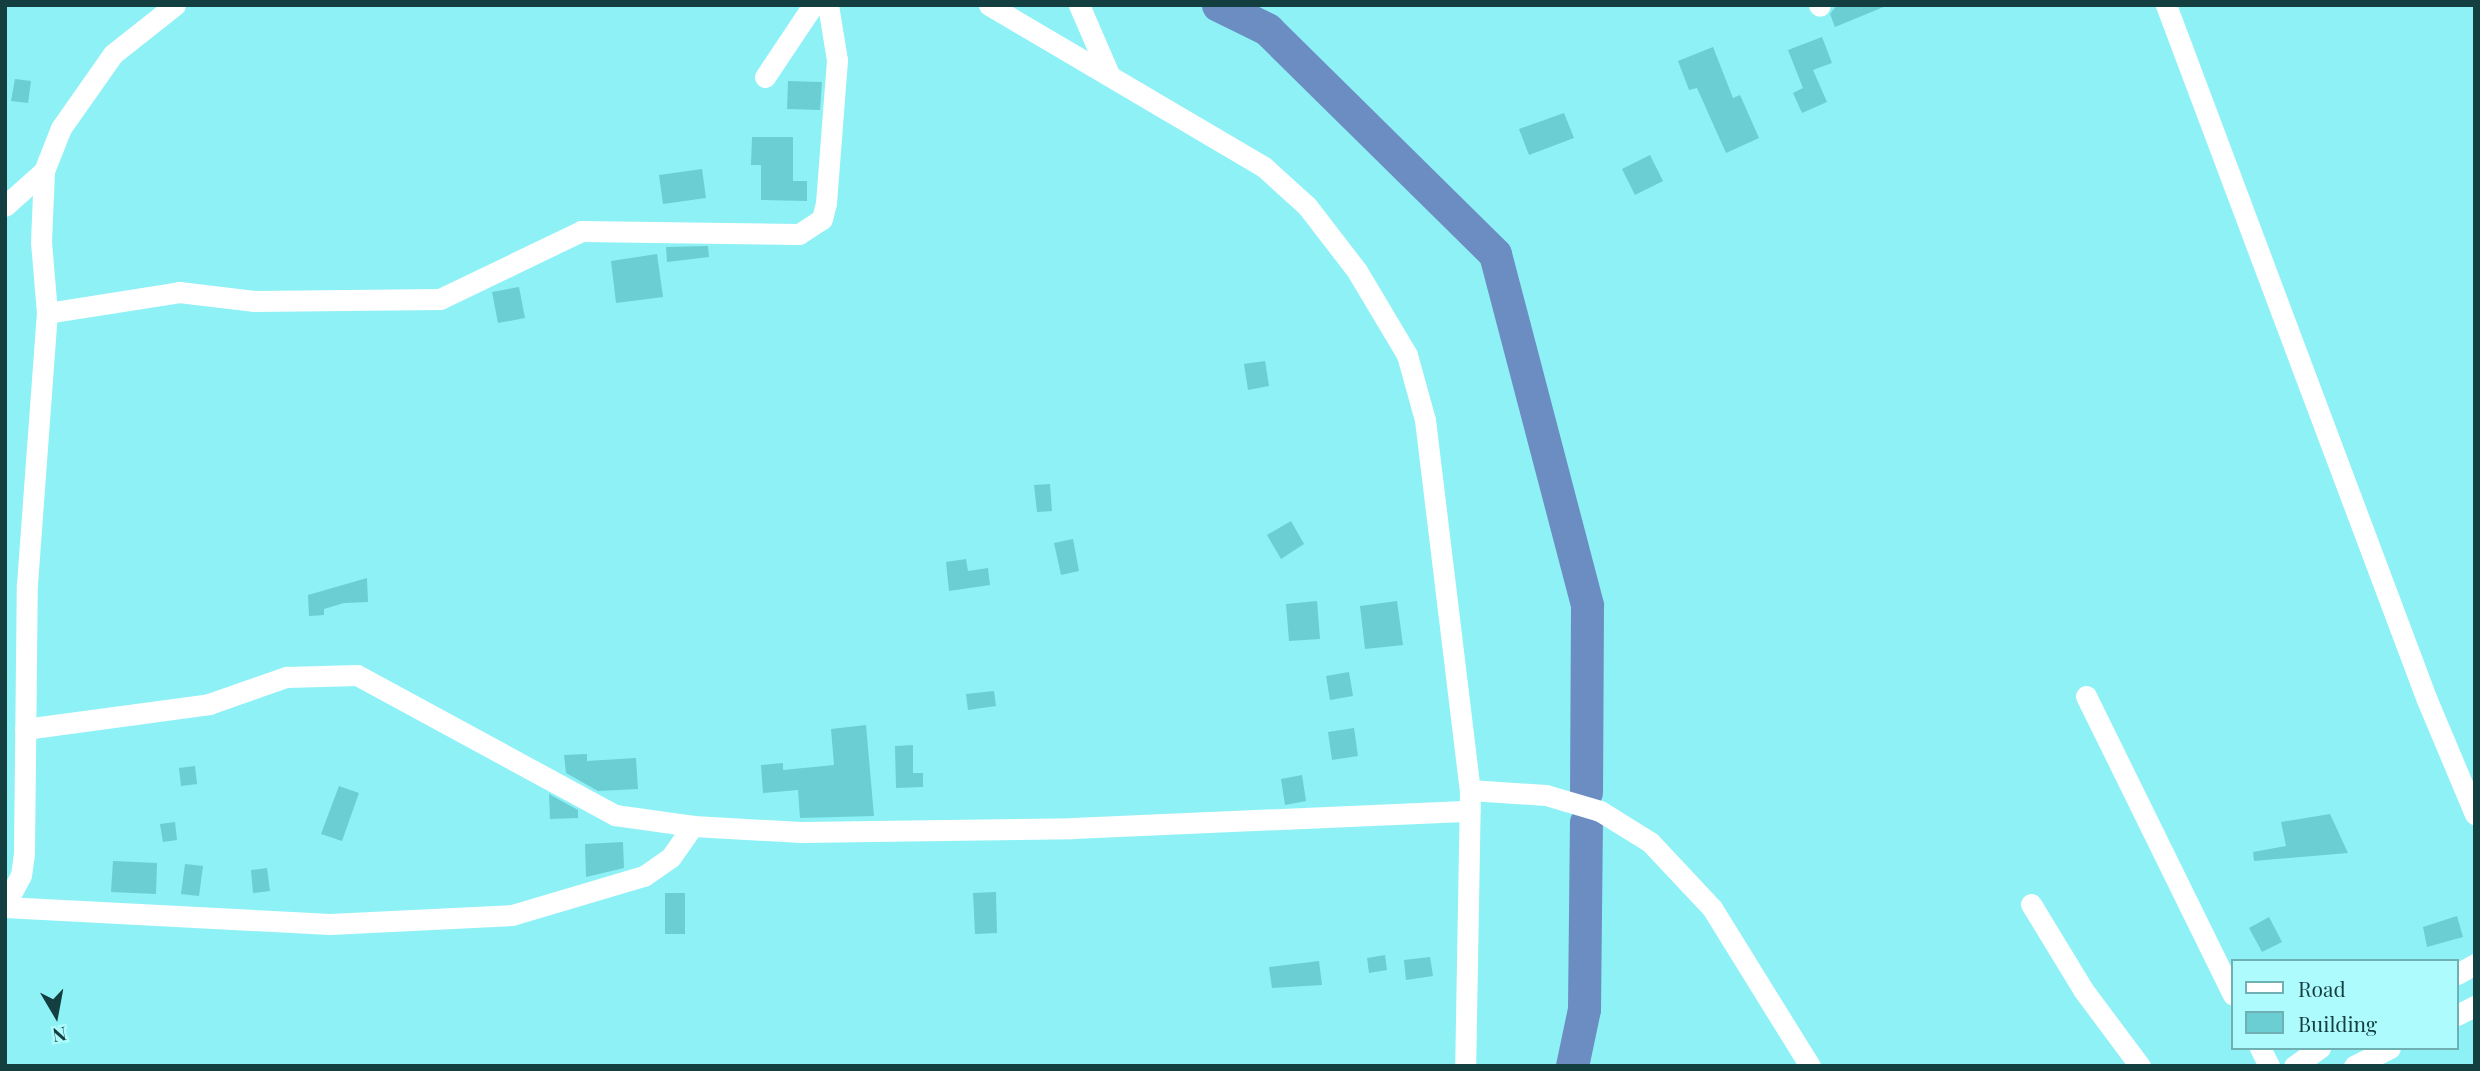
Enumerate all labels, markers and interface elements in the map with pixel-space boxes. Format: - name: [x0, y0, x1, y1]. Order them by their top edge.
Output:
- legend: [2232, 959, 2459, 1050]
- text: Road: [2298, 974, 2346, 1002]
- north arrow: [21, 980, 91, 1050]
- text: Building: [2298, 1009, 2377, 1037]
- text: N: [51, 1022, 69, 1050]

